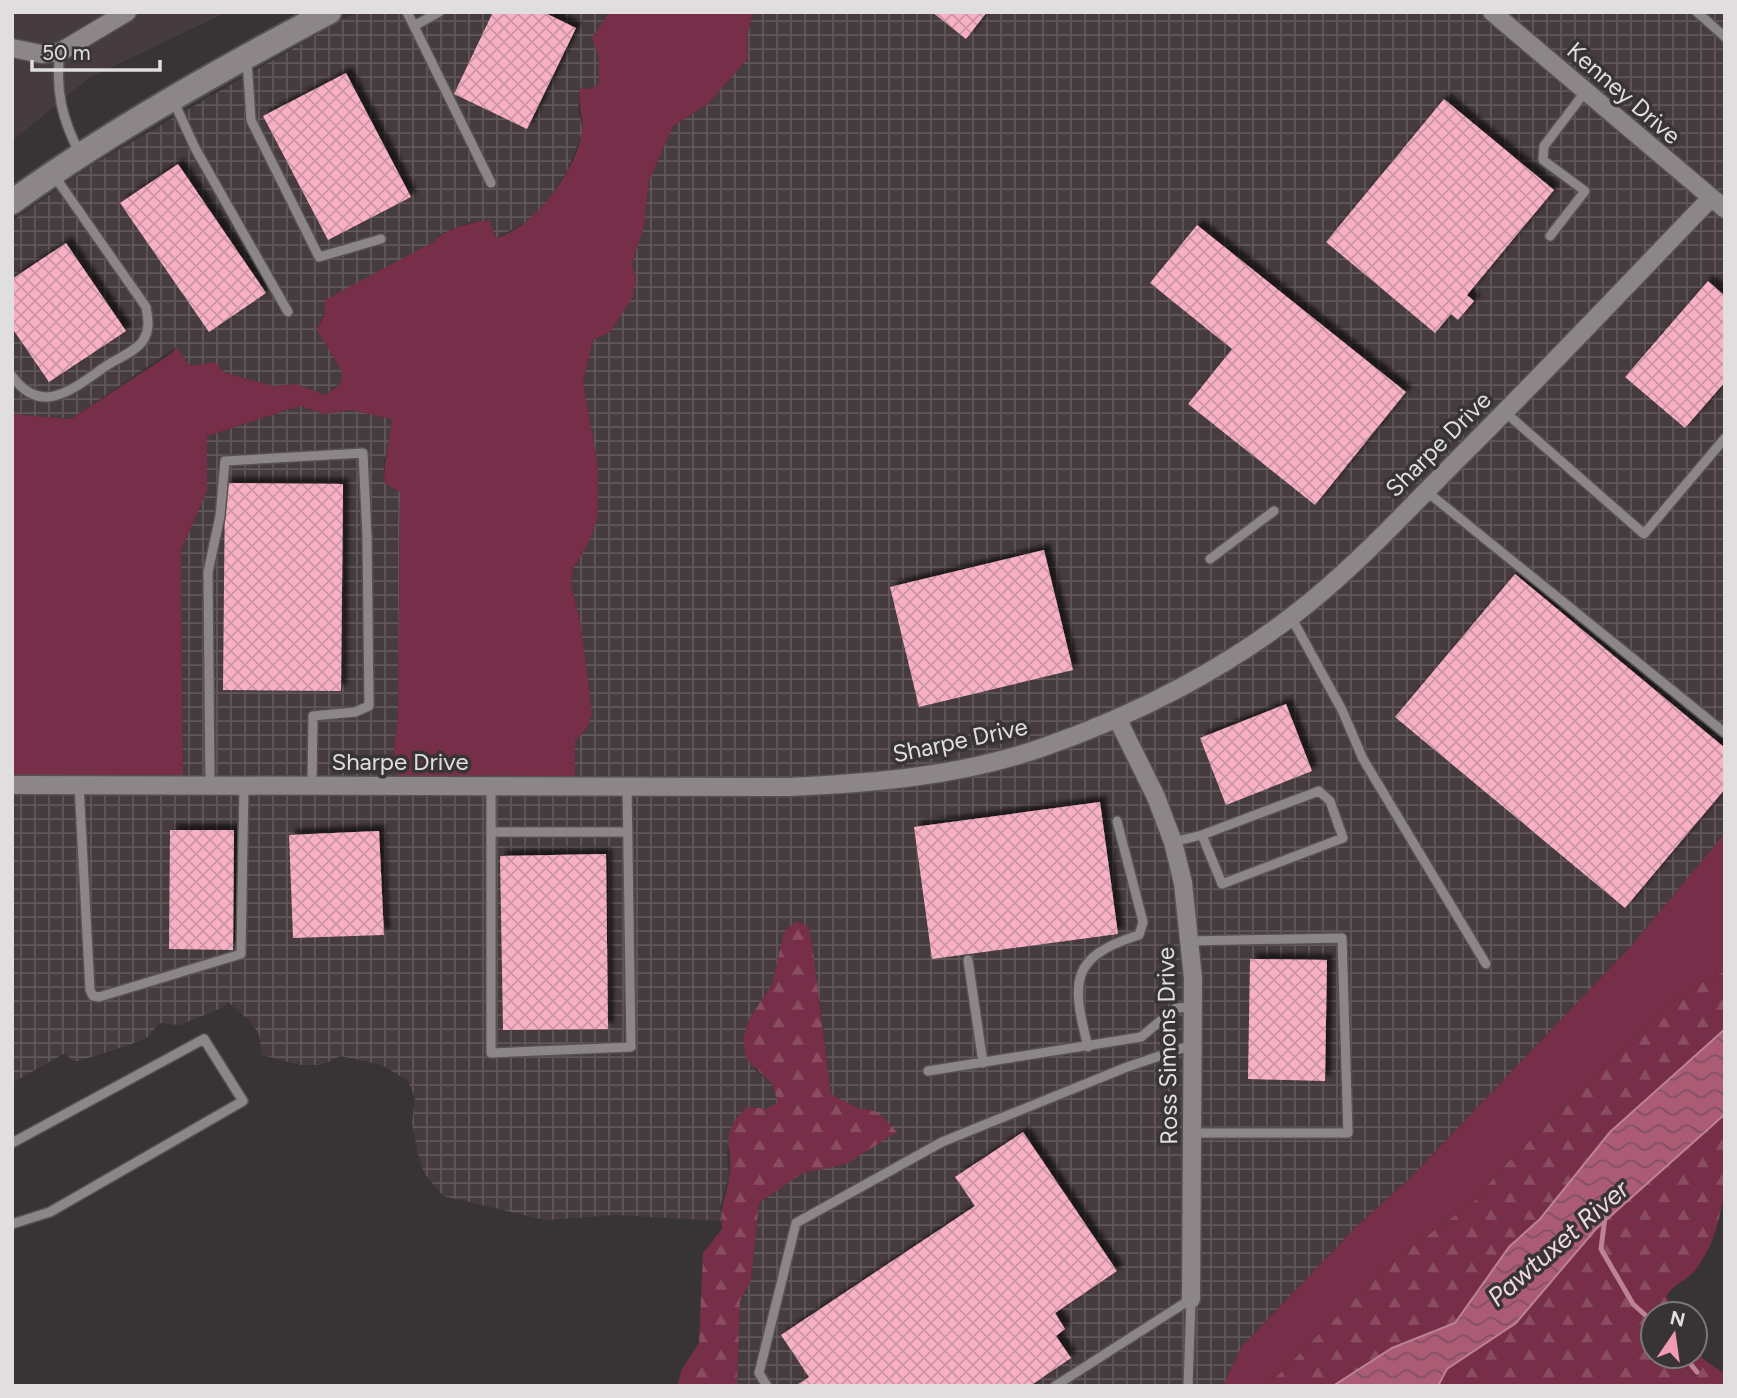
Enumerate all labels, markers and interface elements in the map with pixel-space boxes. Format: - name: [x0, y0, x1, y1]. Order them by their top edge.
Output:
- scale bar: [32, 28, 159, 72]
- street label: Kenney Drive: [1561, 36, 1687, 150]
- text: 50 m: [42, 40, 91, 65]
- street label: Sharpe Drive: [1379, 385, 1497, 503]
- street label: Sharpe Drive: [890, 712, 1030, 768]
- street label: Sharpe Drive: [331, 747, 469, 776]
- street label: Ross Simons Drive: [1151, 947, 1183, 1145]
- water label: Pawtuxet River: [1481, 1172, 1636, 1313]
- north arrow: [1639, 1300, 1709, 1370]
- text: N: [1668, 1306, 1687, 1332]

